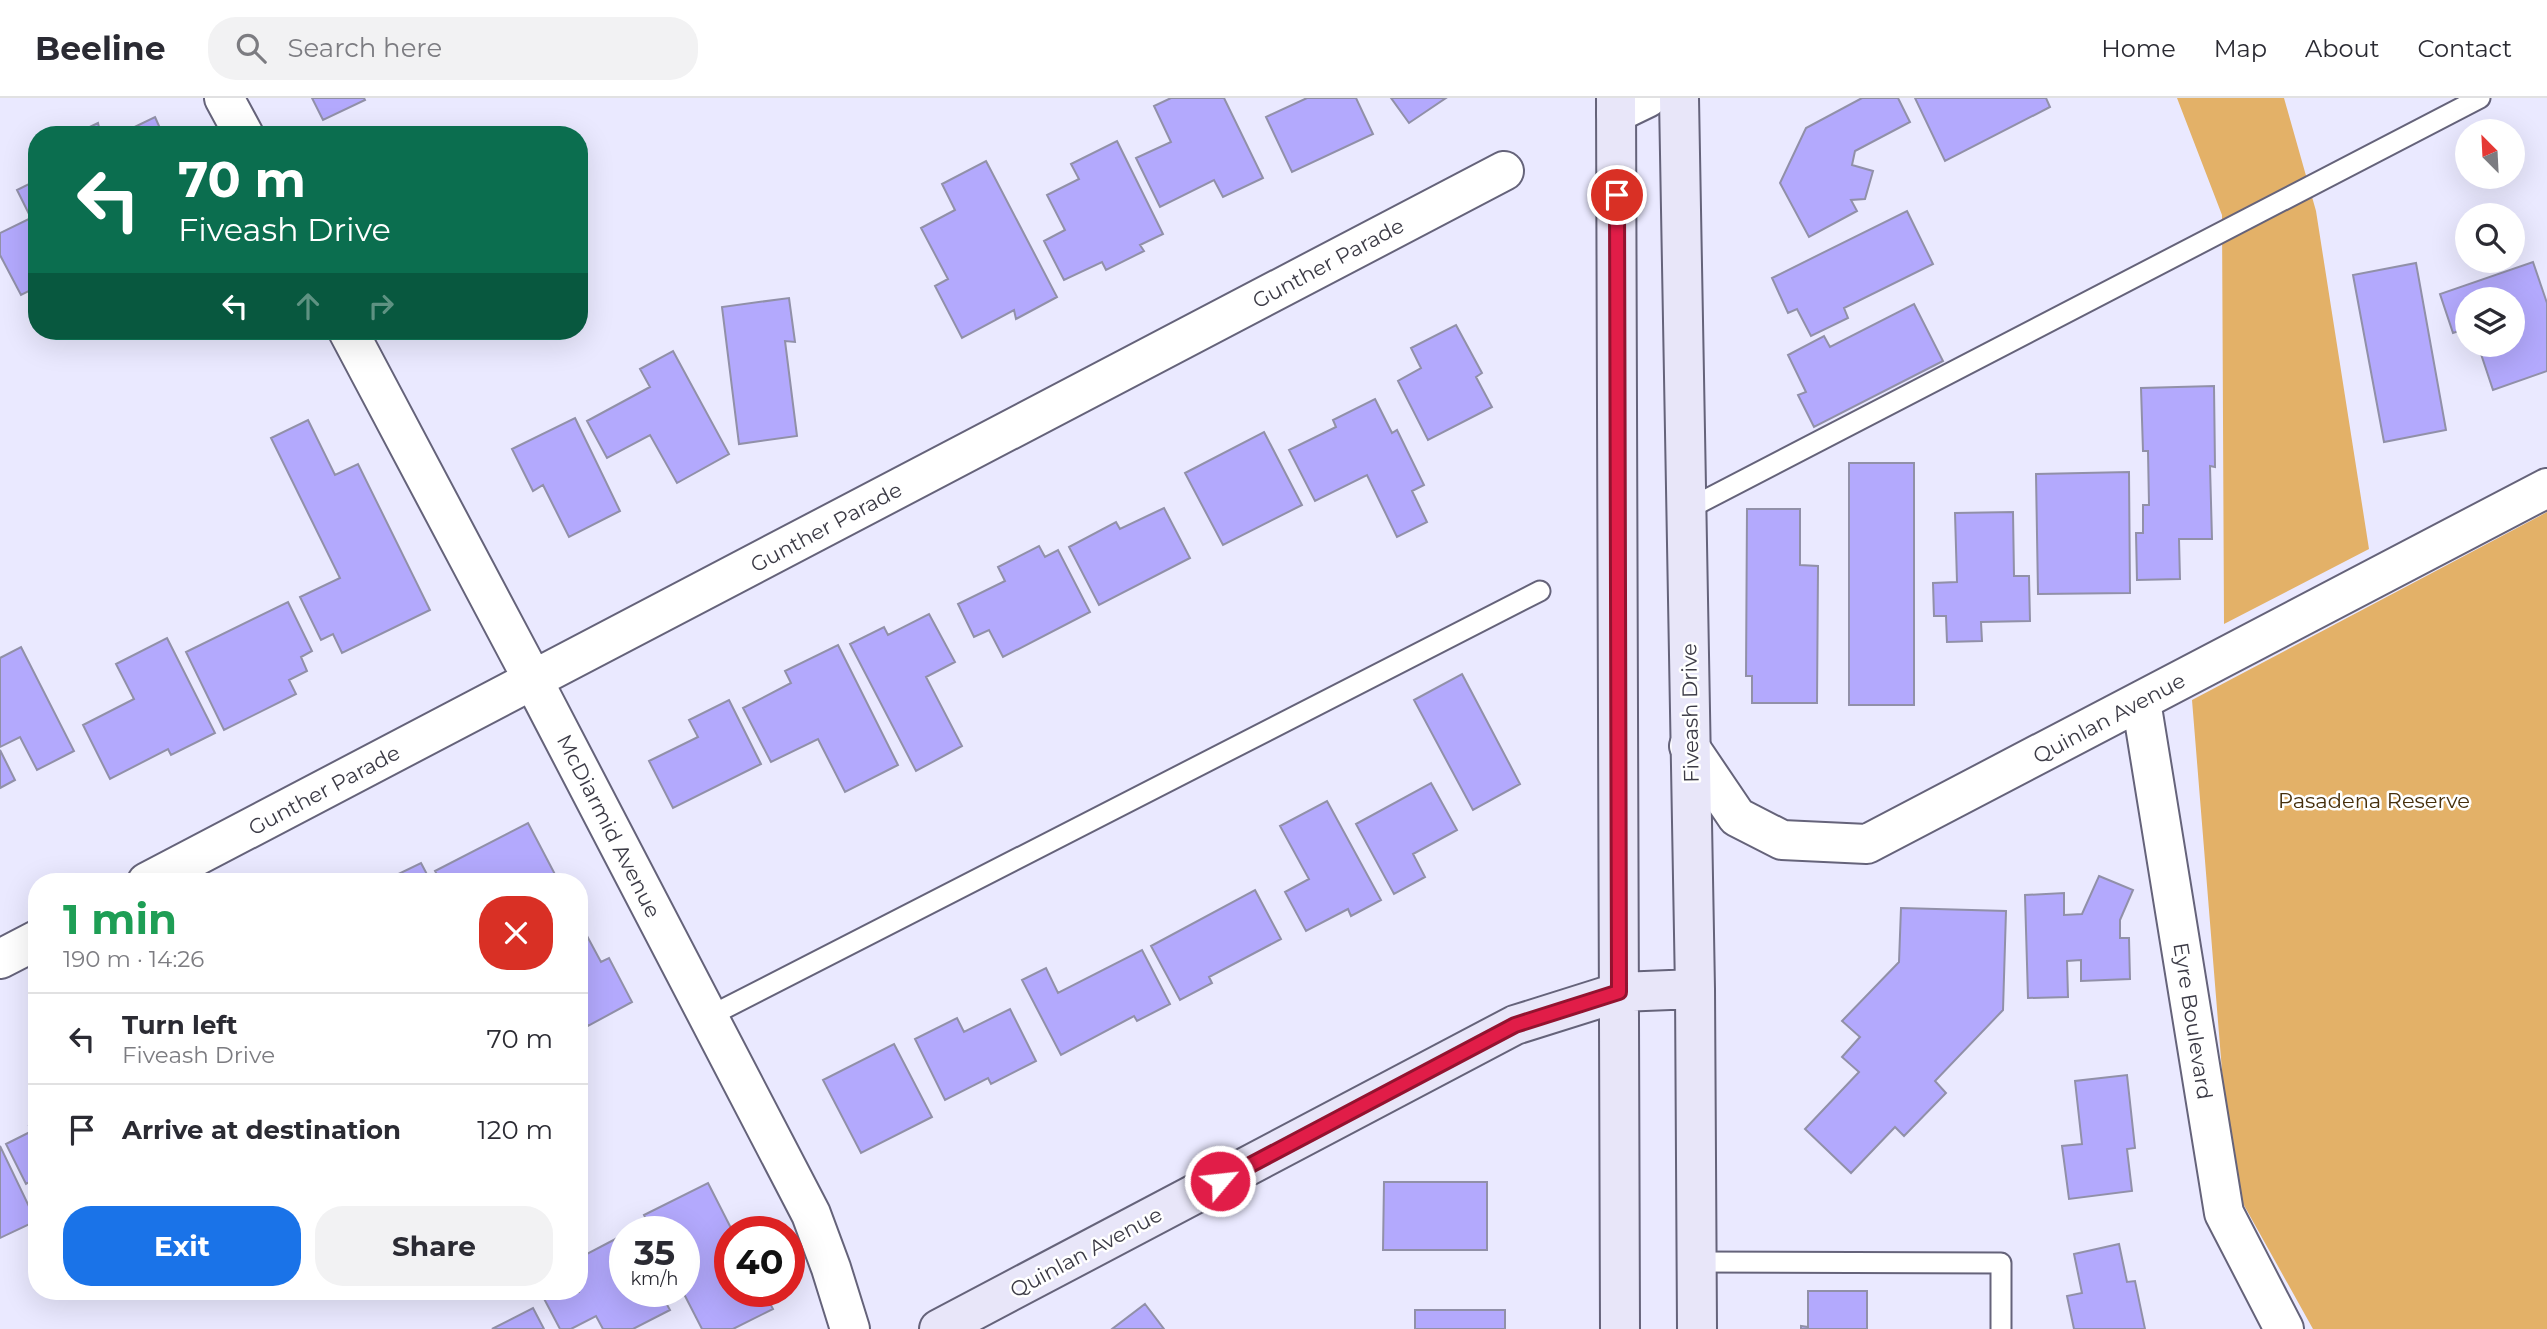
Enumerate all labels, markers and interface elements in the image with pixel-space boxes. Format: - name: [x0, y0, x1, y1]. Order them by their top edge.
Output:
- search box: [208, 17, 698, 80]
- text: Beeline: [35, 28, 166, 68]
- icon: search: [232, 29, 270, 67]
- text: Search here: [288, 32, 442, 64]
- text: Home: [2101, 34, 2176, 63]
- text: Map: [2214, 34, 2267, 63]
- text: About: [2305, 34, 2379, 63]
- text: Contact: [2417, 34, 2512, 63]
- north arrow: [2455, 119, 2525, 189]
- map controls: [2455, 119, 2525, 357]
- text: 70 m: [178, 150, 306, 209]
- icon: left: [63, 154, 154, 245]
- pin: [1587, 165, 1647, 225]
- icon: arrive: [1598, 176, 1636, 214]
- button: search: [2455, 203, 2525, 273]
- text: Fiveash Drive: [178, 210, 391, 249]
- street label: Gunther Parade: [1248, 213, 1408, 313]
- icon: left: [216, 287, 254, 325]
- icon: ahead: [289, 287, 327, 325]
- icon: right: [362, 287, 400, 325]
- button: layers: [2455, 287, 2525, 357]
- street label: Gunther Parade: [746, 477, 906, 577]
- street label: Fiveash Drive: [1676, 643, 1704, 783]
- street label: Quinlan Avenue: [2029, 667, 2189, 769]
- street label: McDiarmid Avenue: [552, 730, 666, 922]
- street label: Gunther Parade: [244, 740, 404, 840]
- park label: Pasadena Reserve: [2278, 788, 2470, 813]
- text: 1 min: [63, 893, 177, 945]
- button: close: [479, 896, 553, 970]
- street label: Eyre Boulevard: [2168, 941, 2218, 1101]
- text: 190 m · 14:26: [63, 945, 204, 973]
- text: Turn left: [122, 1009, 238, 1041]
- icon: left: [63, 1020, 101, 1058]
- text: 70 m: [487, 1023, 553, 1055]
- text: Fiveash Drive: [122, 1041, 275, 1069]
- icon: arrive: [63, 1111, 101, 1149]
- text: Arrive at destination: [122, 1114, 401, 1146]
- text: 120 m: [477, 1114, 553, 1146]
- position arrow: [1183, 1144, 1257, 1218]
- street label: Quinlan Avenue: [1006, 1201, 1166, 1303]
- button: Exit: [63, 1206, 301, 1286]
- button: Share: [315, 1206, 553, 1286]
- speed limit sign: 40: [714, 1216, 805, 1307]
- text: 35: [634, 1231, 675, 1274]
- text: km/h: [630, 1268, 679, 1290]

